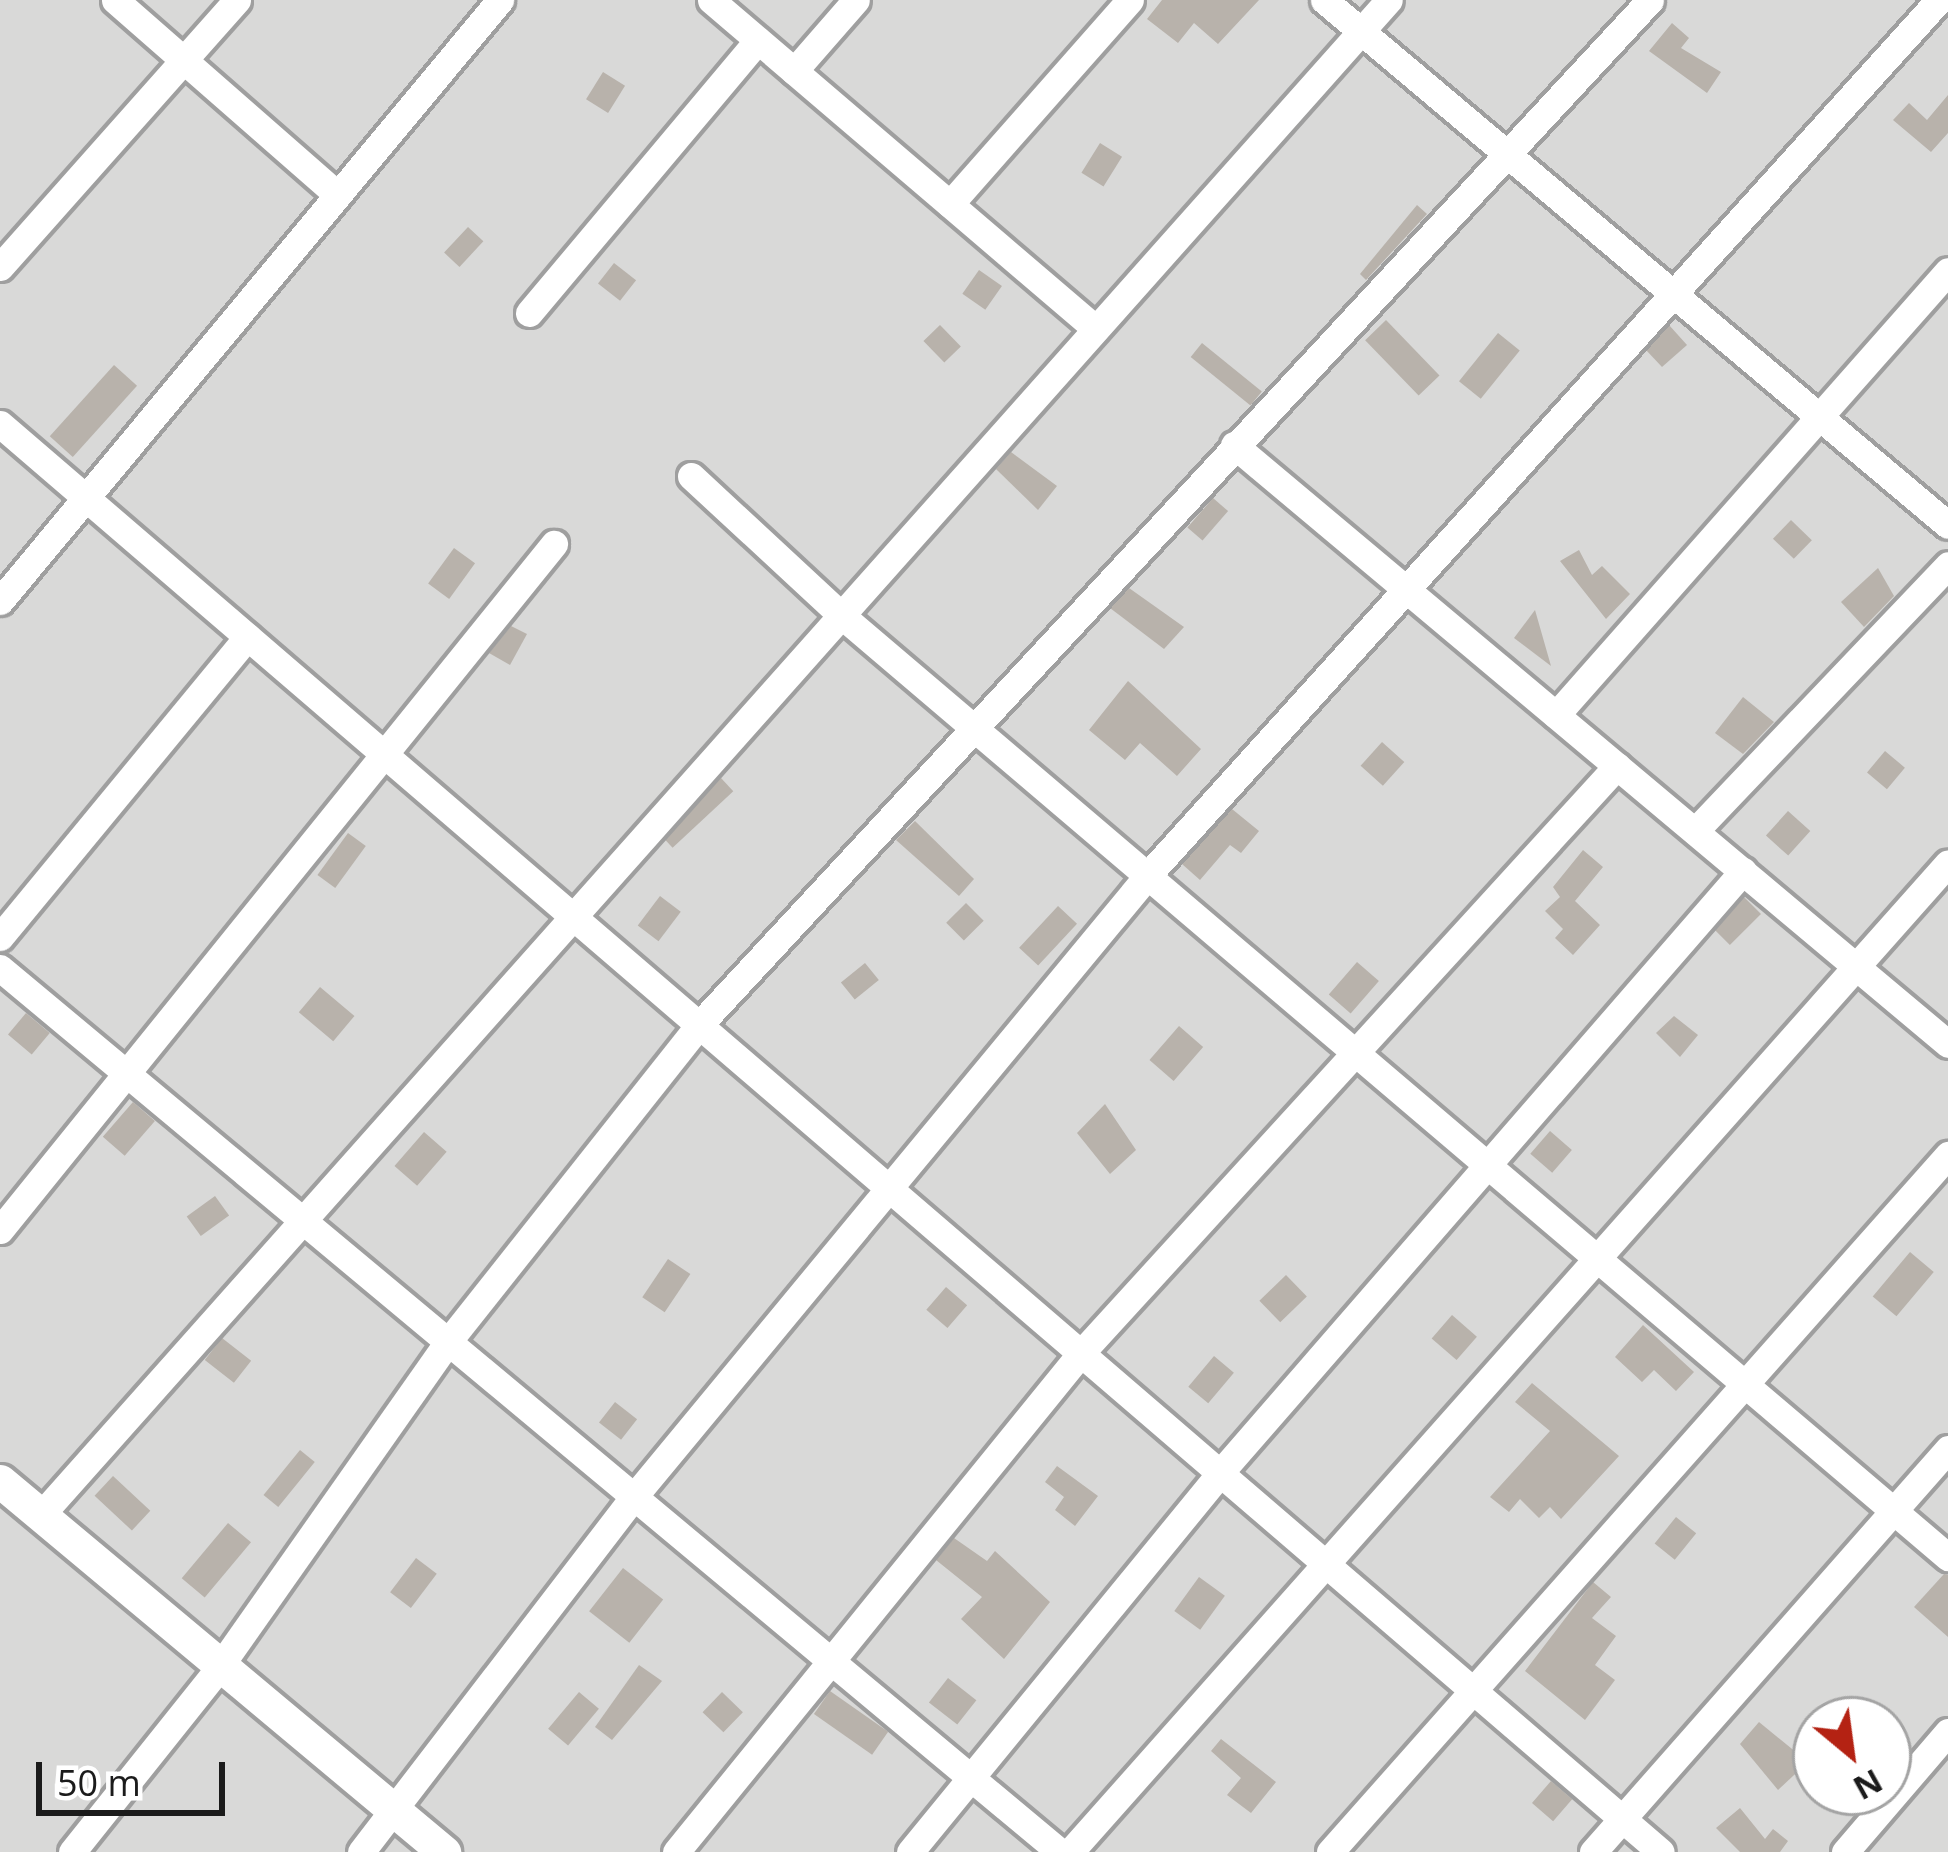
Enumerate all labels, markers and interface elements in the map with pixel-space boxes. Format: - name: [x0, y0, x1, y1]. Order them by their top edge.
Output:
- north arrow: [1792, 1696, 1912, 1816]
- scale bar: [42, 1738, 231, 1812]
- text: 50 m: [57, 1758, 141, 1807]
- text: N: [1846, 1759, 1891, 1811]

